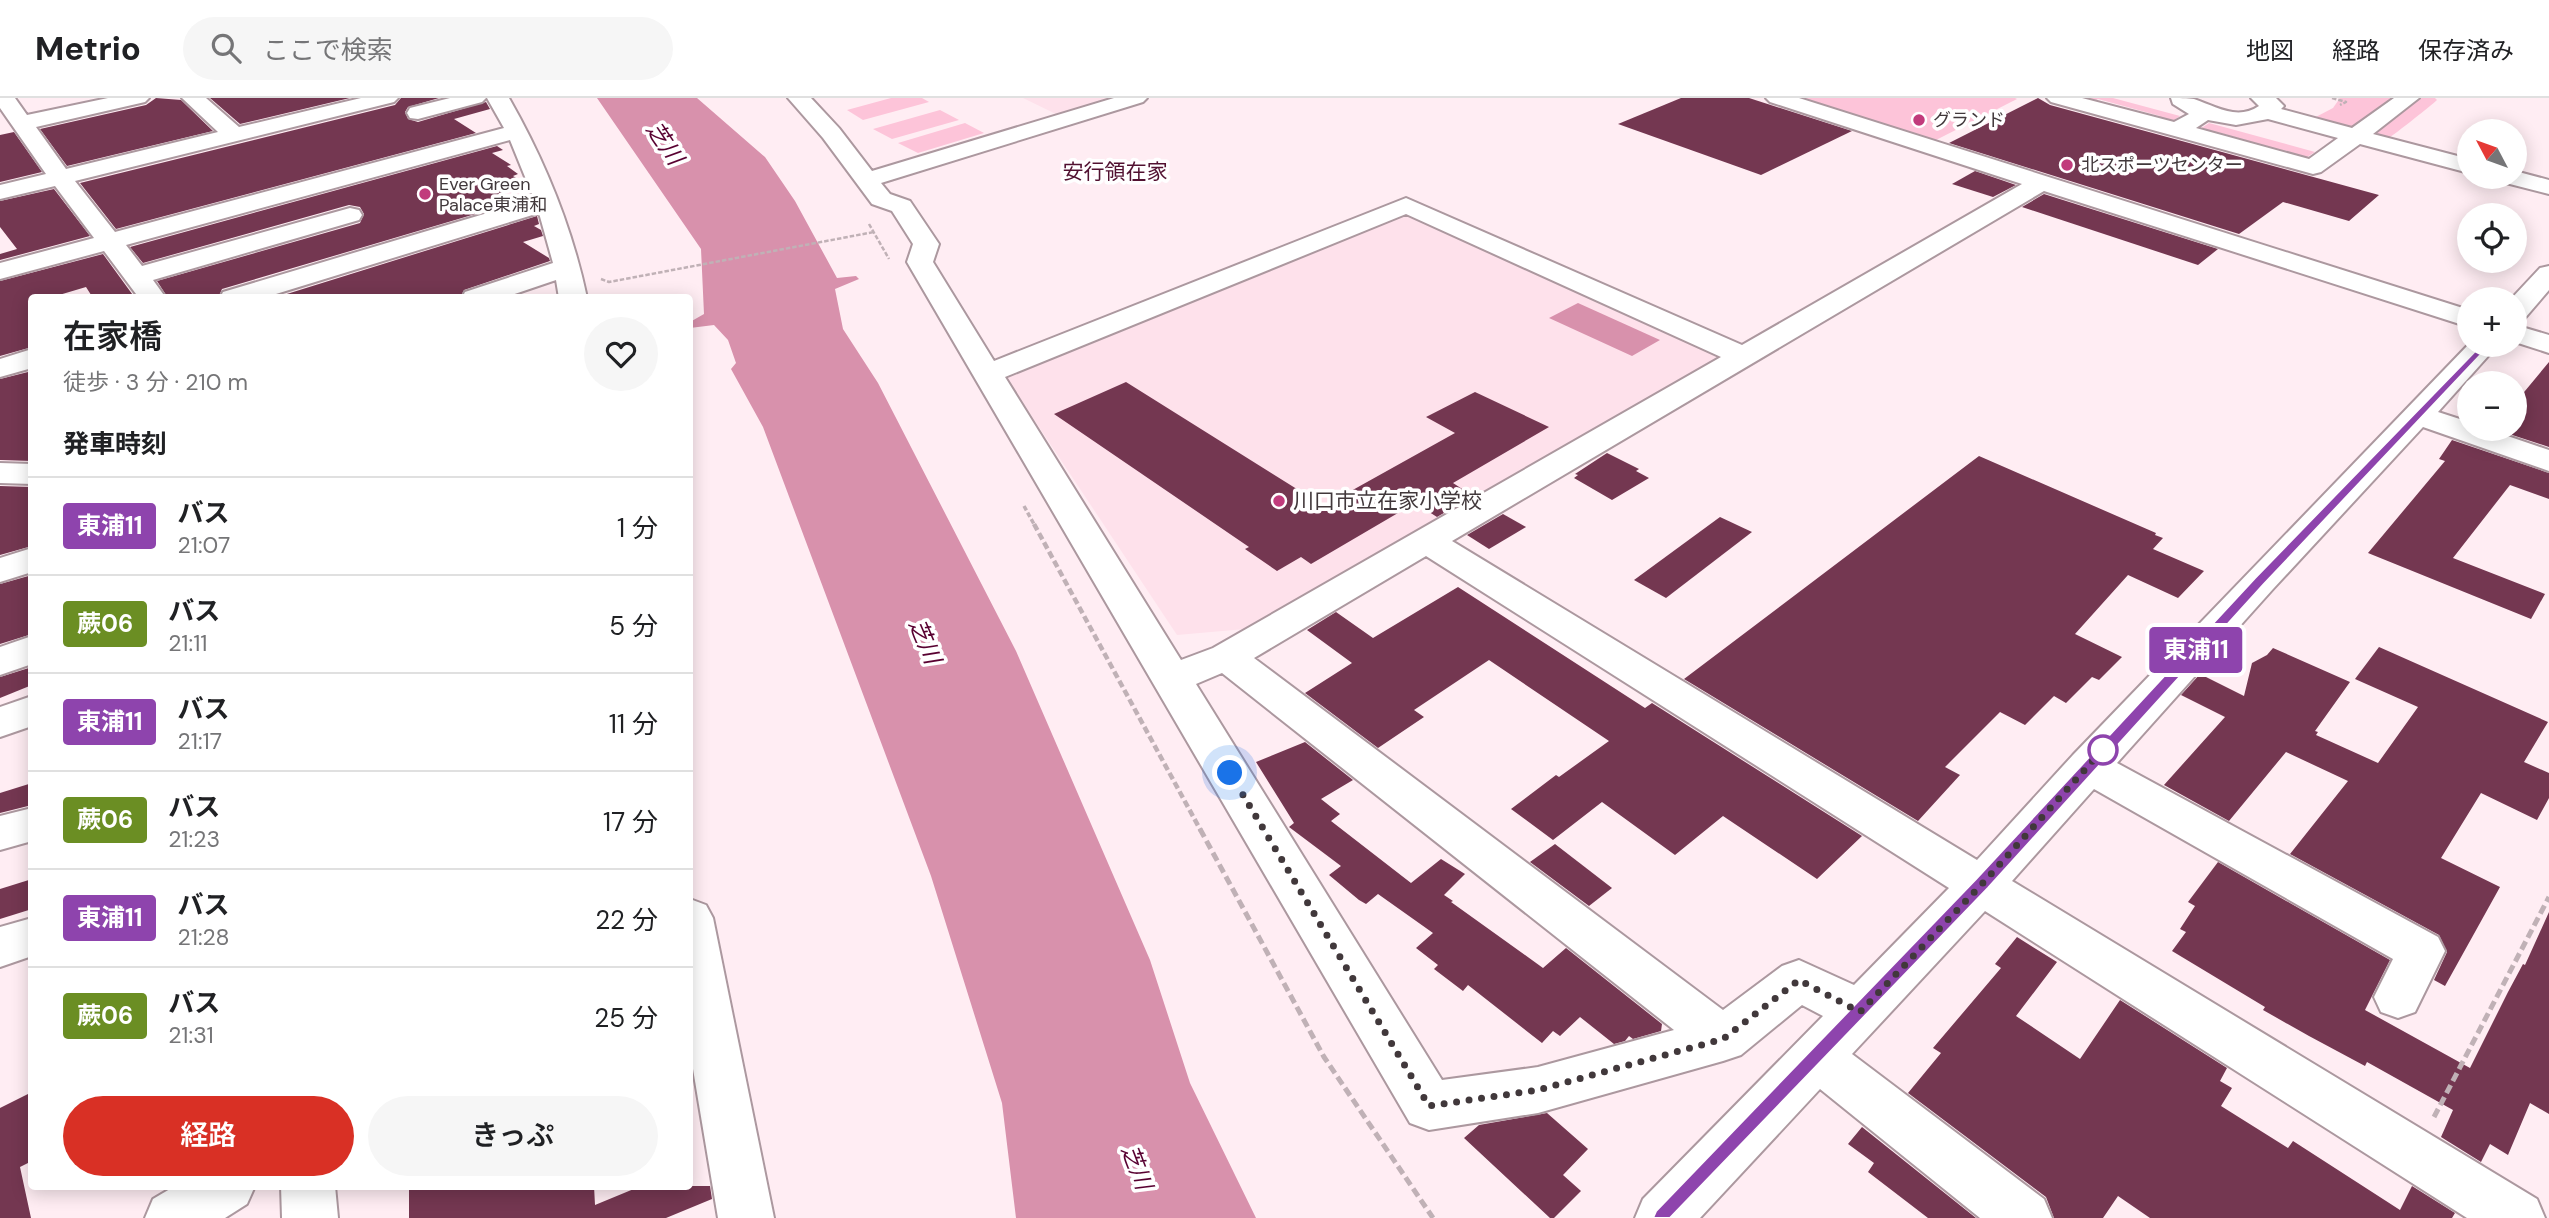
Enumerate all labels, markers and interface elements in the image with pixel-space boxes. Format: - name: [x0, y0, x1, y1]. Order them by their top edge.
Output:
- search box: [183, 17, 673, 80]
- text: Metrio: [35, 27, 141, 70]
- icon: search: [207, 29, 245, 67]
- text: ここで検索: [263, 33, 393, 67]
- text: 地図: [2246, 35, 2294, 66]
- text: 経路: [2332, 35, 2380, 66]
- text: 保存済み: [2418, 35, 2514, 66]
- place label: グランド: [1933, 108, 2005, 132]
- marker: グランド: [1911, 112, 1927, 128]
- water label: 芝川: [640, 116, 692, 173]
- north arrow: [2457, 119, 2527, 189]
- map controls: [2457, 119, 2527, 441]
- place label: 北スポーツセンター: [2081, 153, 2243, 177]
- marker: 北スポーツセンター: [2059, 157, 2075, 173]
- district label: 安行領在家: [1063, 158, 1168, 186]
- place label: Ever Green Palace東浦和: [439, 172, 547, 217]
- marker: Ever Green Palace東浦和: [417, 186, 433, 202]
- button: locate: [2457, 203, 2527, 273]
- button: +: [2457, 287, 2527, 357]
- text: 在家橋: [63, 315, 162, 358]
- button: heart: [584, 317, 658, 391]
- text: 徒歩 · 3 分 · 210 m: [63, 367, 248, 397]
- button: −: [2457, 371, 2527, 441]
- text: 発車時刻: [63, 427, 167, 461]
- place label: 川口市立在家小学校: [1293, 487, 1482, 515]
- marker: 川口市立在家小学校: [1271, 493, 1287, 509]
- text: バス: [177, 496, 230, 530]
- text: 東浦11: [77, 510, 142, 541]
- text: 1 分: [617, 511, 658, 545]
- text: 21:07: [177, 530, 230, 560]
- text: バス: [168, 594, 220, 628]
- text: 蕨06: [77, 608, 133, 639]
- text: 5 分: [609, 609, 658, 643]
- water label: 芝川: [902, 614, 949, 671]
- line badge: 東浦11: [2147, 627, 2245, 673]
- text: 21:11: [168, 628, 208, 658]
- text: 東浦11: [2163, 634, 2229, 665]
- text: バス: [177, 692, 230, 726]
- text: 東浦11: [77, 706, 142, 737]
- text: 11 分: [609, 707, 658, 741]
- text: 21:17: [177, 726, 222, 756]
- unlabelled marker: [2088, 735, 2118, 765]
- your location: [1212, 755, 1247, 790]
- text: バス: [168, 790, 220, 824]
- text: 蕨06: [77, 804, 133, 835]
- text: 17 分: [603, 805, 658, 839]
- text: 21:23: [168, 824, 220, 854]
- text: バス: [177, 888, 230, 922]
- text: 東浦11: [77, 902, 142, 933]
- text: 22 分: [595, 903, 658, 937]
- text: 21:28: [177, 922, 229, 952]
- text: バス: [168, 986, 220, 1020]
- text: 蕨06: [77, 1000, 133, 1031]
- text: 25 分: [594, 1001, 658, 1035]
- text: 21:31: [168, 1020, 214, 1050]
- button: 経路: [63, 1096, 354, 1176]
- button: きっぷ: [368, 1096, 658, 1176]
- water label: 芝川: [1115, 1140, 1160, 1197]

